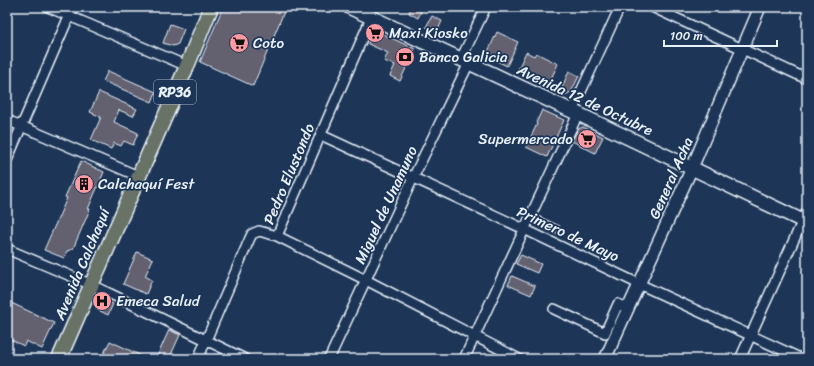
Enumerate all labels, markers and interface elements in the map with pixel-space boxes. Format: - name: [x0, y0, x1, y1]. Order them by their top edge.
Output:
- place label: Maxi Kiosko: [389, 20, 468, 46]
- supermarket icon: Maxi Kiosko: [364, 22, 386, 44]
- scale bar: [664, 22, 777, 48]
- text: 100 m: [670, 25, 703, 47]
- place label: Coto: [253, 30, 285, 56]
- supermarket icon: Coto: [228, 32, 250, 54]
- place label: Banco Galicia: [419, 44, 508, 70]
- bank icon: Banco Galicia: [394, 46, 416, 68]
- street label: Avenida 12 de Octubre: [512, 57, 657, 143]
- road number: RP36: [154, 80, 196, 104]
- street label: Pedro Elustondo: [256, 119, 322, 229]
- place label: Supermercado: [478, 126, 573, 152]
- supermarket icon: Supermercado: [576, 128, 598, 150]
- street label: General Acha: [641, 132, 701, 223]
- street label: Miguel de Unamuno: [347, 141, 425, 268]
- place label: Calchaquí Fest: [98, 171, 195, 197]
- building icon: Calchaquí Fest: [73, 173, 95, 195]
- street label: Primero de Mayo: [512, 199, 624, 269]
- street label: Avenida Calchaquí: [46, 202, 118, 325]
- place label: Emeca Salud: [116, 288, 201, 314]
- hospital icon: Emeca Salud: [91, 290, 113, 312]

